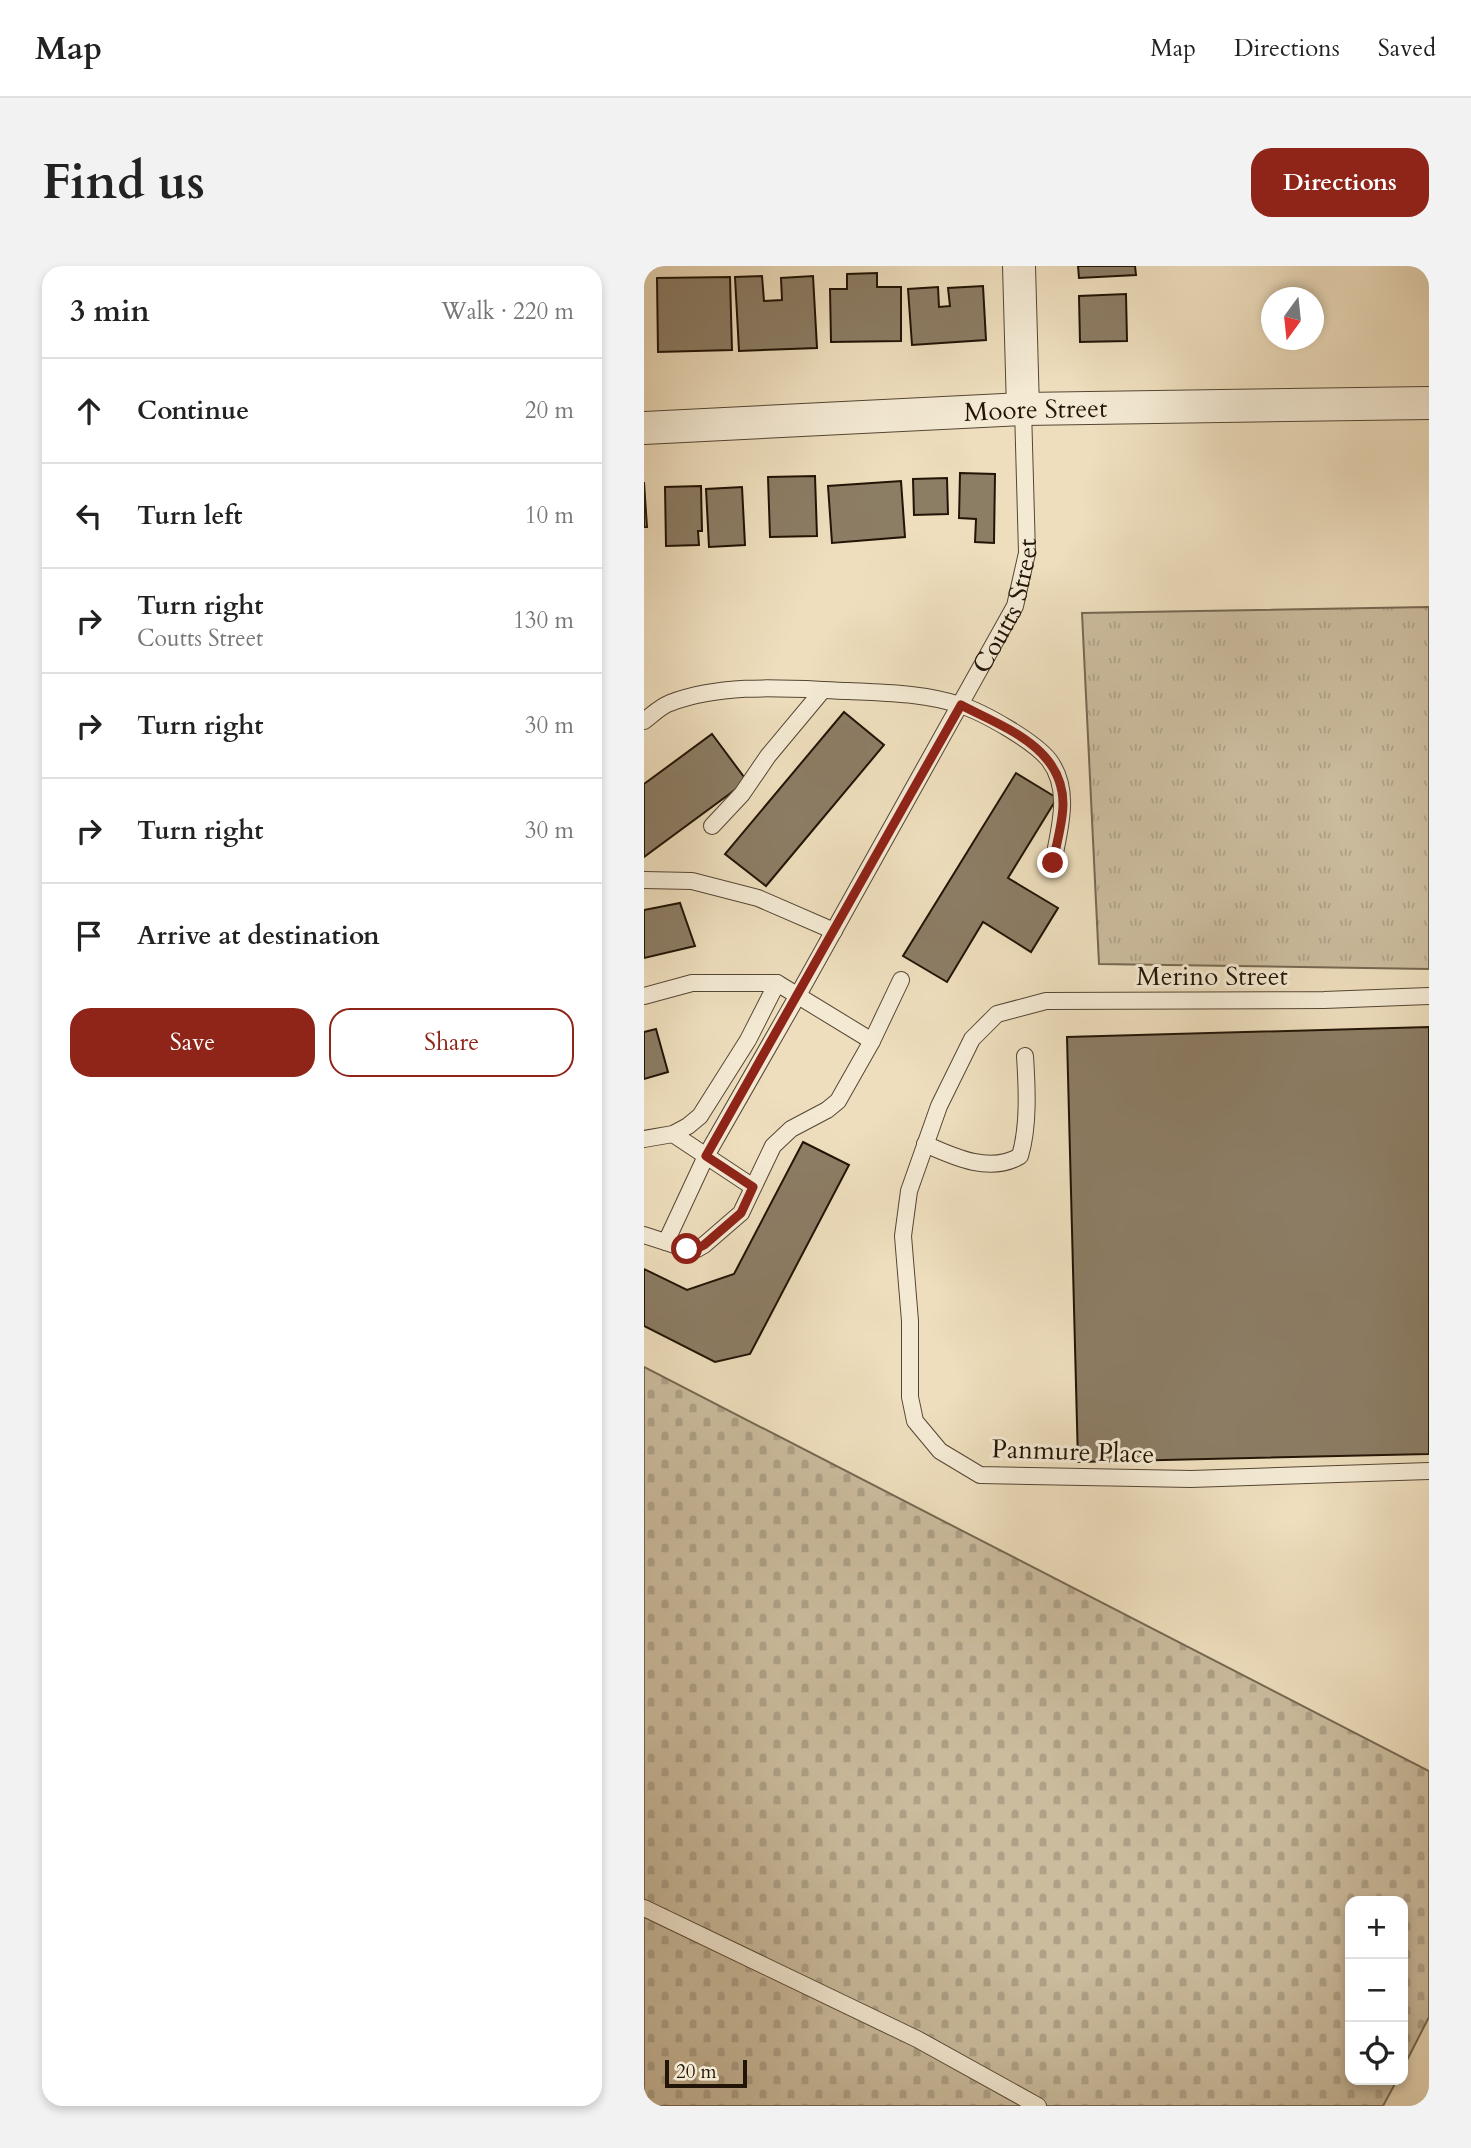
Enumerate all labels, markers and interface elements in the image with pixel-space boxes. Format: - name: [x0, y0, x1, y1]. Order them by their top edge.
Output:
- text: Map: [35, 26, 102, 71]
- text: Map: [1150, 32, 1196, 65]
- text: Directions: [1234, 32, 1340, 65]
- text: Saved: [1378, 32, 1436, 65]
- button: Directions: [1251, 148, 1429, 217]
- text: Find us: [42, 149, 205, 216]
- north arrow: [1261, 287, 1324, 350]
- text: 3 min: [70, 291, 150, 332]
- text: Walk · 220 m: [441, 296, 574, 327]
- street label: Moore Street: [963, 391, 1108, 430]
- icon: ahead: [70, 392, 108, 430]
- text: Continue: [137, 393, 249, 428]
- text: 20 m: [525, 395, 574, 426]
- icon: left: [70, 497, 108, 535]
- text: Turn left: [137, 498, 242, 533]
- text: 10 m: [525, 500, 574, 531]
- street label: Coutts Street: [964, 538, 1045, 680]
- text: Turn right: [137, 588, 264, 623]
- icon: right: [70, 602, 108, 640]
- text: 130 m: [513, 605, 574, 636]
- text: Coutts Street: [137, 623, 263, 654]
- icon: right: [70, 707, 108, 745]
- text: Turn right: [137, 708, 264, 743]
- text: 30 m: [525, 710, 574, 741]
- icon: right: [70, 812, 108, 850]
- text: Turn right: [137, 813, 264, 848]
- text: 30 m: [525, 815, 574, 846]
- route end: [1037, 847, 1068, 878]
- icon: arrive: [70, 917, 108, 955]
- text: Arrive at destination: [137, 918, 380, 953]
- street label: Merino Street: [1136, 959, 1288, 994]
- button: Save: [70, 1008, 315, 1077]
- button: Share: [329, 1008, 574, 1077]
- route start: [671, 1233, 702, 1264]
- street label: Panmure Place: [991, 1431, 1155, 1472]
- map controls: [1345, 1896, 1408, 2085]
- button: +: [1345, 1896, 1408, 1959]
- button: −: [1345, 1959, 1408, 2022]
- button: locate: [1345, 2022, 1408, 2085]
- scale bar: [665, 2057, 747, 2089]
- text: 20 m: [676, 2059, 717, 2085]

